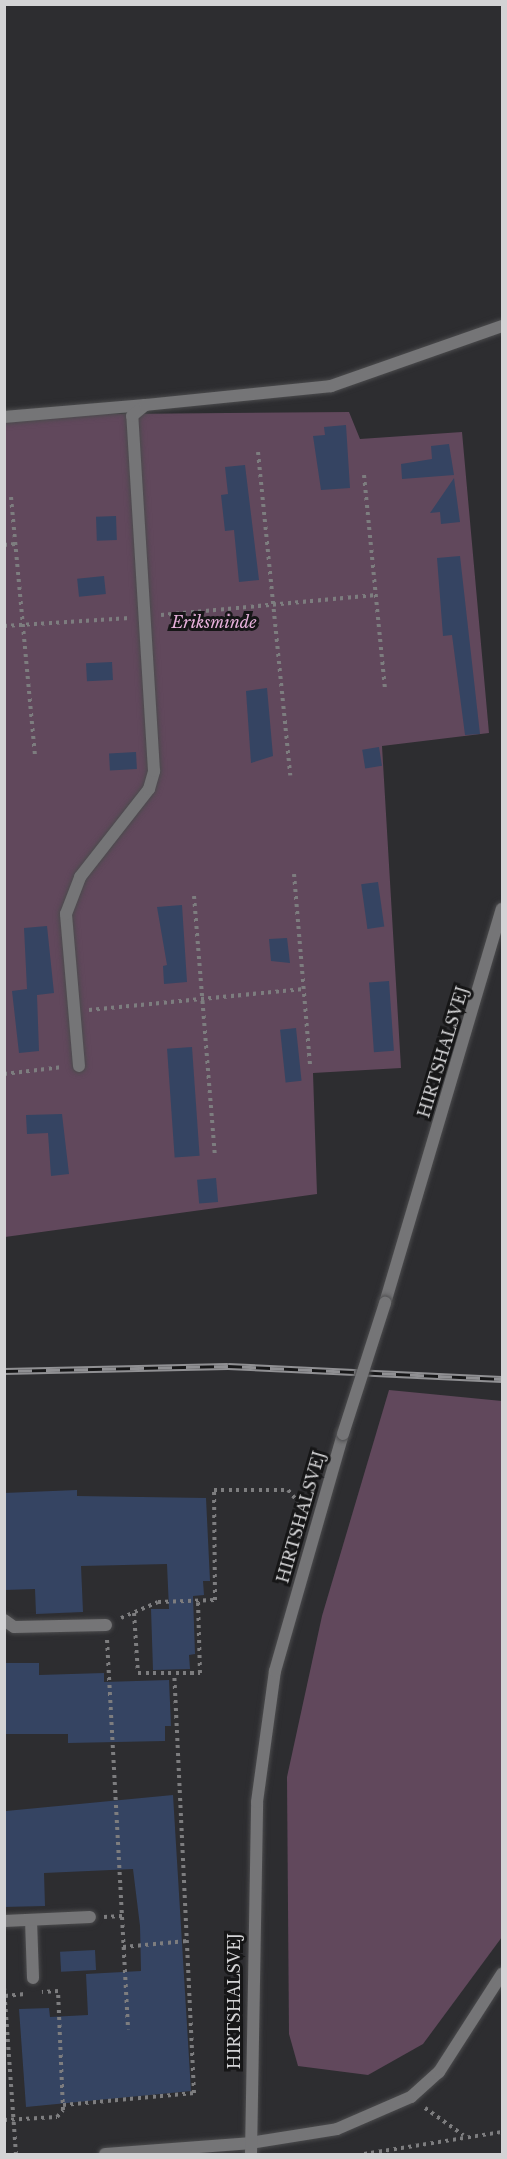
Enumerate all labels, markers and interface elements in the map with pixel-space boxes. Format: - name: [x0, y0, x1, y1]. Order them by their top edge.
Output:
- park label: Eriksminde: [171, 612, 257, 632]
- street label: HIRTSHALSVEJ: [414, 984, 472, 1120]
- street label: HIRTSHALSVEJ: [273, 1449, 329, 1585]
- street label: HIRTSHALSVEJ: [224, 1933, 244, 2069]

